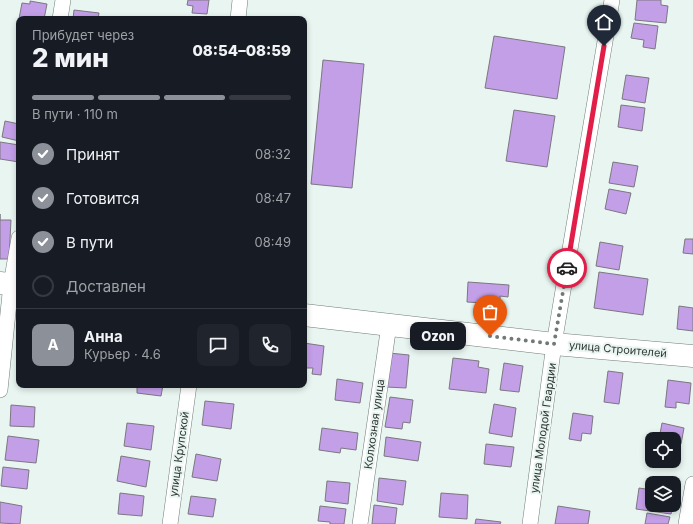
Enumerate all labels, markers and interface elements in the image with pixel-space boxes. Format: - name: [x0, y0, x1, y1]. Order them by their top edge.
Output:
- pin: [587, 5, 621, 46]
- icon: home: [593, 11, 615, 33]
- text: Прибудет через: [32, 27, 134, 43]
- text: 08:54–08:59: [192, 41, 291, 60]
- text: 2 мин: [32, 42, 109, 73]
- text: В пути · 110 m: [32, 106, 118, 122]
- icon: check: [32, 143, 54, 165]
- text: Принят: [66, 145, 119, 164]
- text: 08:32: [255, 146, 291, 162]
- icon: check: [32, 187, 54, 209]
- text: Готовится: [66, 189, 139, 208]
- text: 08:47: [255, 190, 291, 206]
- icon: check: [32, 231, 54, 253]
- text: В пути: [66, 233, 113, 252]
- text: 08:49: [255, 234, 291, 250]
- courier: [547, 248, 587, 288]
- icon: car: [556, 257, 578, 279]
- text: Доставлен: [66, 277, 146, 296]
- pin: [473, 295, 507, 336]
- icon: bag: [479, 301, 501, 323]
- callout: Ozon: [410, 322, 466, 350]
- button: chat: [197, 324, 239, 366]
- button: phone: [249, 324, 291, 366]
- text: Анна: [84, 327, 123, 346]
- text: Ozon: [421, 328, 455, 344]
- text: А: [47, 335, 59, 354]
- street label: улица Строителей: [569, 338, 667, 360]
- text: Курьер · 4.6: [84, 346, 161, 362]
- street label: улица Молодой Гвардии: [527, 362, 559, 494]
- street label: Колхозная улица: [361, 378, 387, 470]
- street label: улица Крупской: [166, 410, 192, 498]
- map controls: [645, 432, 681, 512]
- button: locate: [645, 432, 681, 468]
- button: layers: [645, 476, 681, 512]

